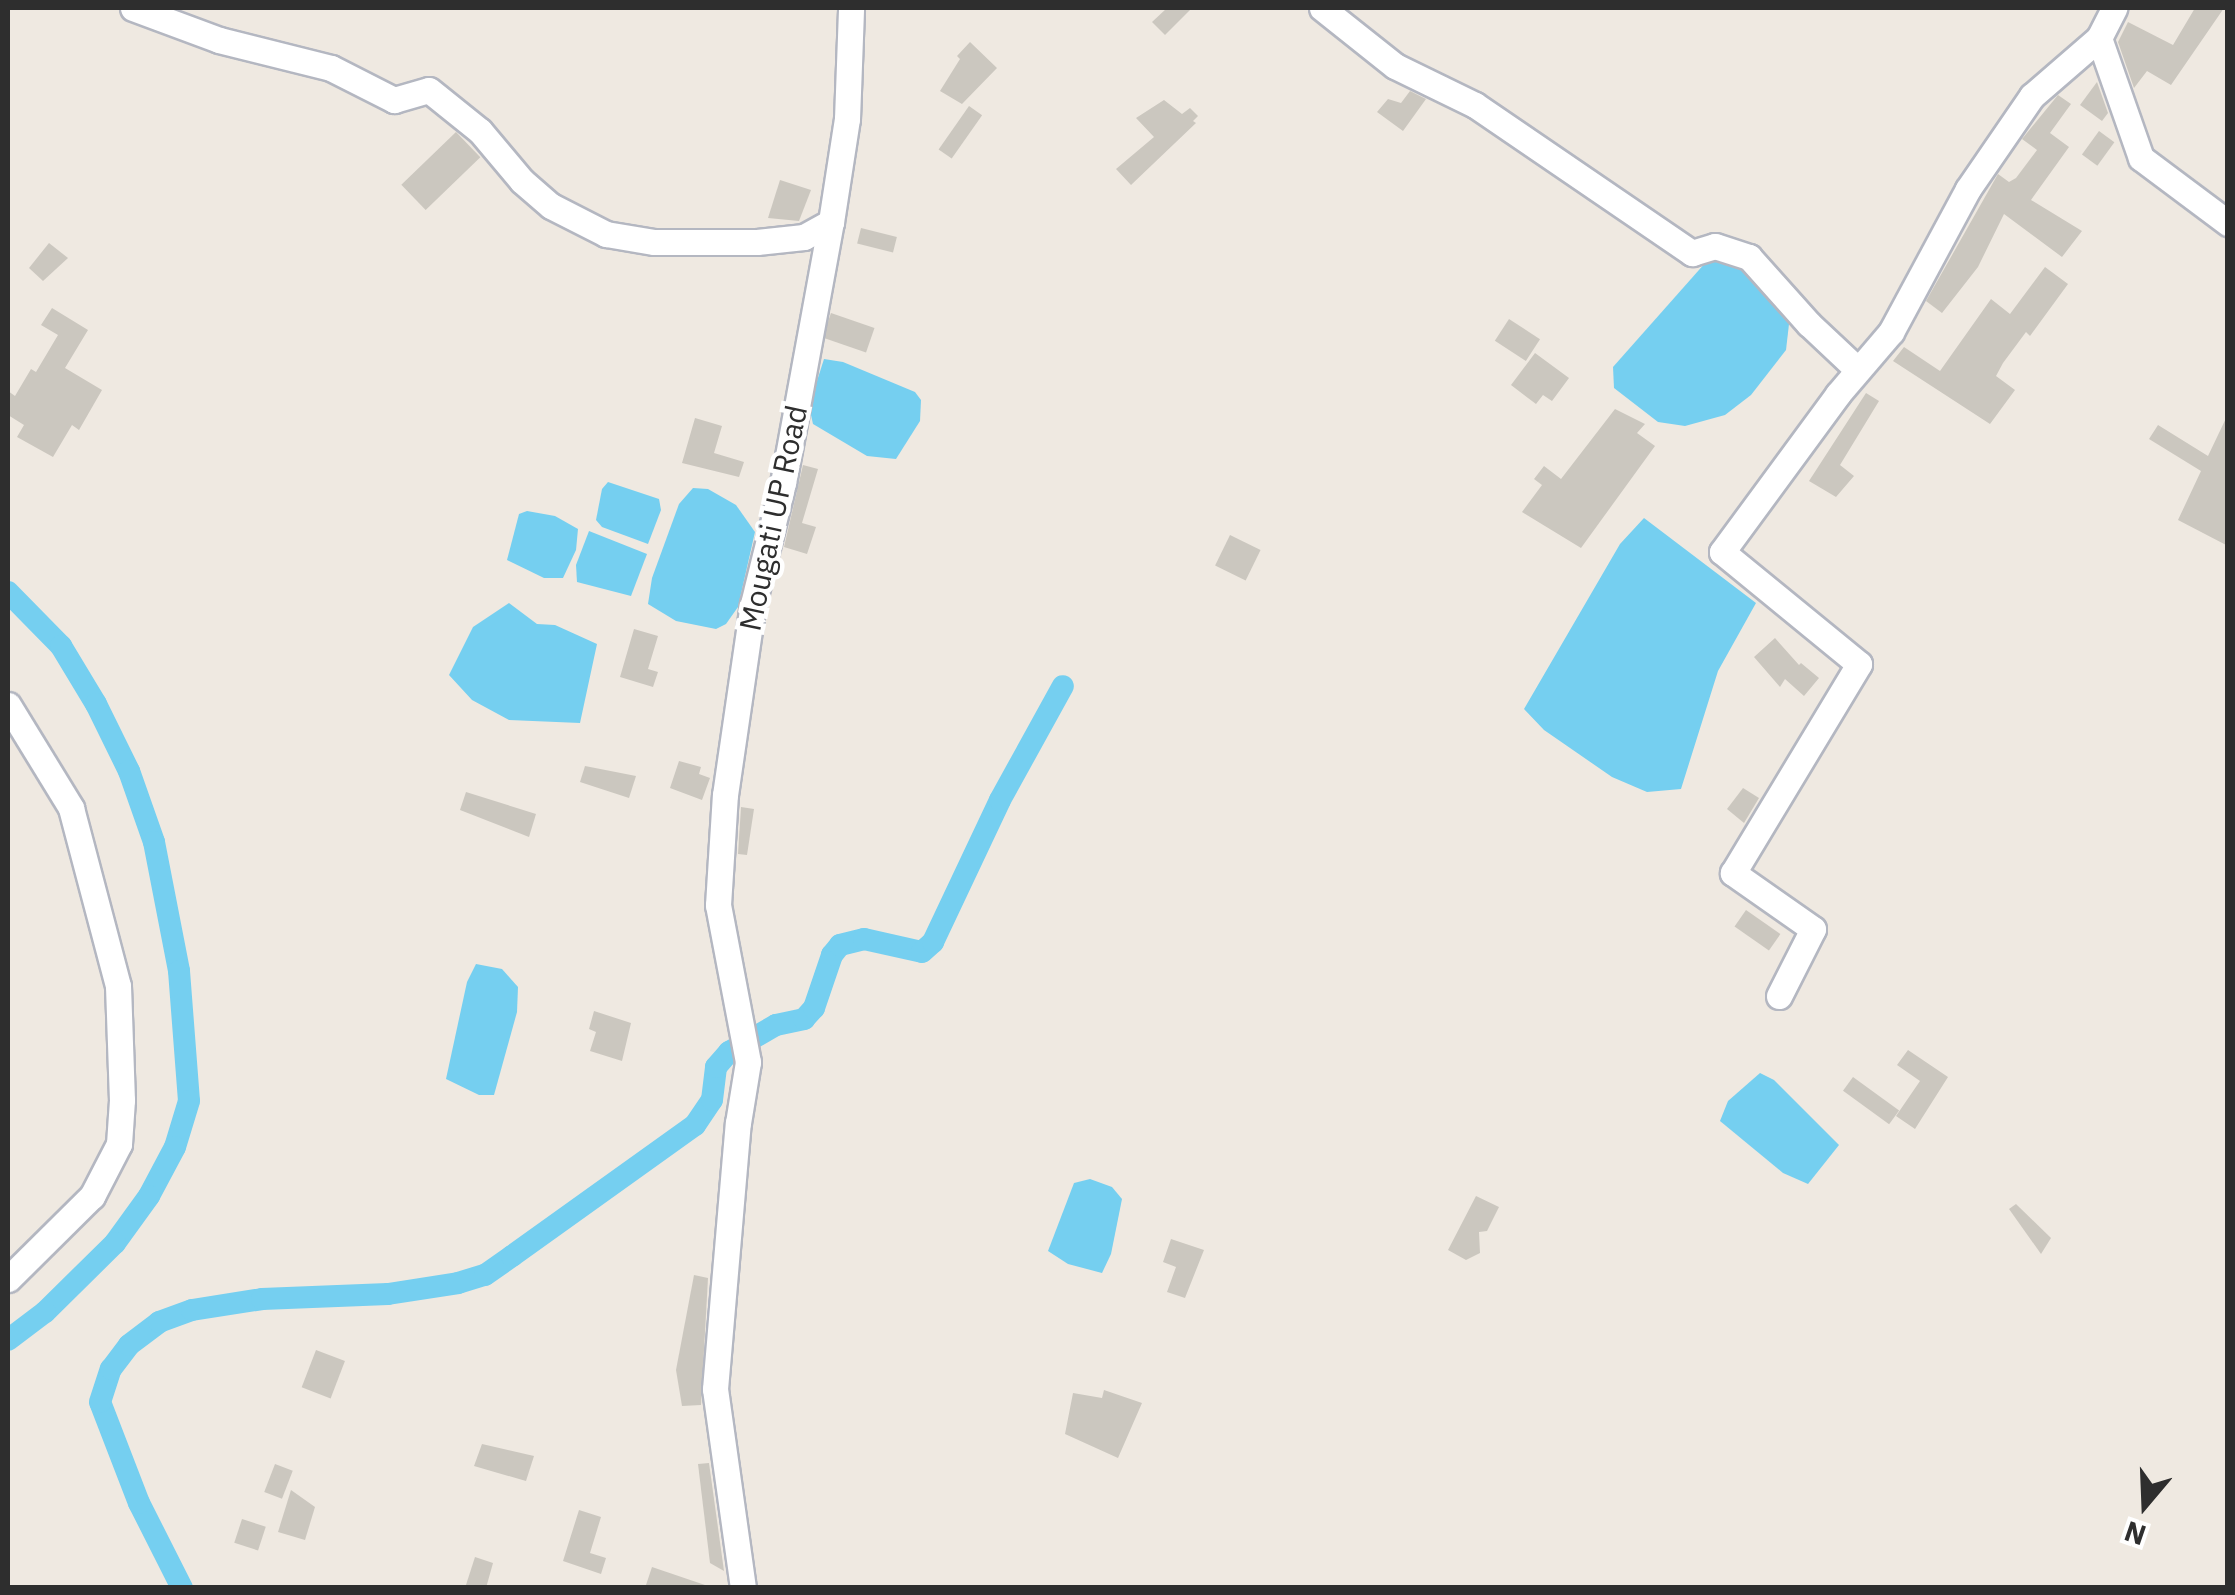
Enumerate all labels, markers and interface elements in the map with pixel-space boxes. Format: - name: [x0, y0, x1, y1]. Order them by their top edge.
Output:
- street label: Mougati UP Road: [732, 402, 814, 634]
- north arrow: [2095, 1455, 2195, 1555]
- text: N: [2119, 1513, 2151, 1555]

